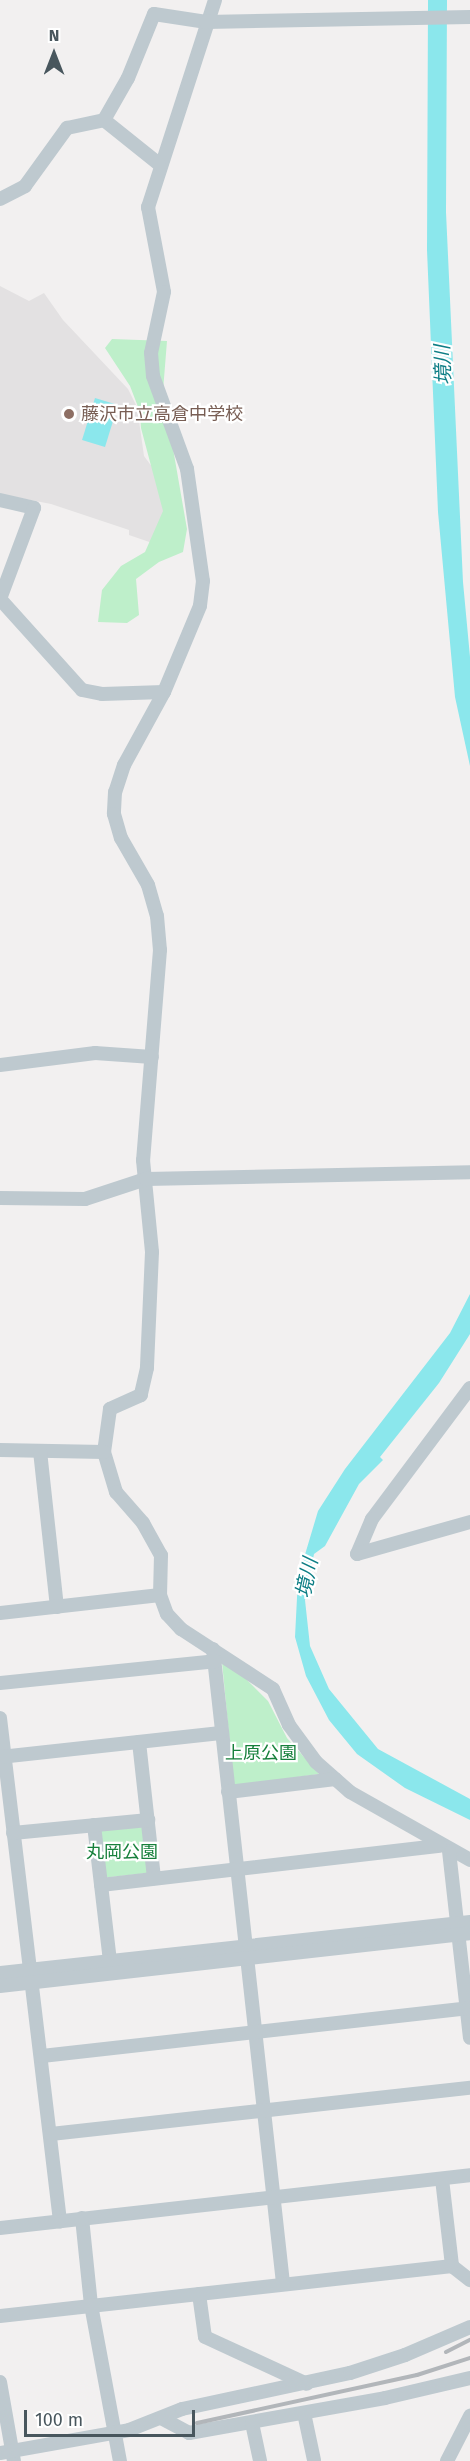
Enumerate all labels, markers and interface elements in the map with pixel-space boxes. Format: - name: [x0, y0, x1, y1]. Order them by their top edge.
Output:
- north arrow: [24, 24, 84, 84]
- text: N: [49, 26, 59, 45]
- water label: 境川: [430, 345, 456, 385]
- place label: 藤沢市立高倉中学校: [81, 403, 243, 425]
- marker: 藤沢市立高倉中学校: [62, 407, 76, 421]
- water label: 境川: [291, 1556, 323, 1600]
- park label: 上原公園: [225, 1742, 297, 1764]
- park label: 丸岡公園: [86, 1841, 158, 1863]
- scale bar: [27, 2398, 198, 2436]
- text: 100 m: [35, 2409, 83, 2431]

